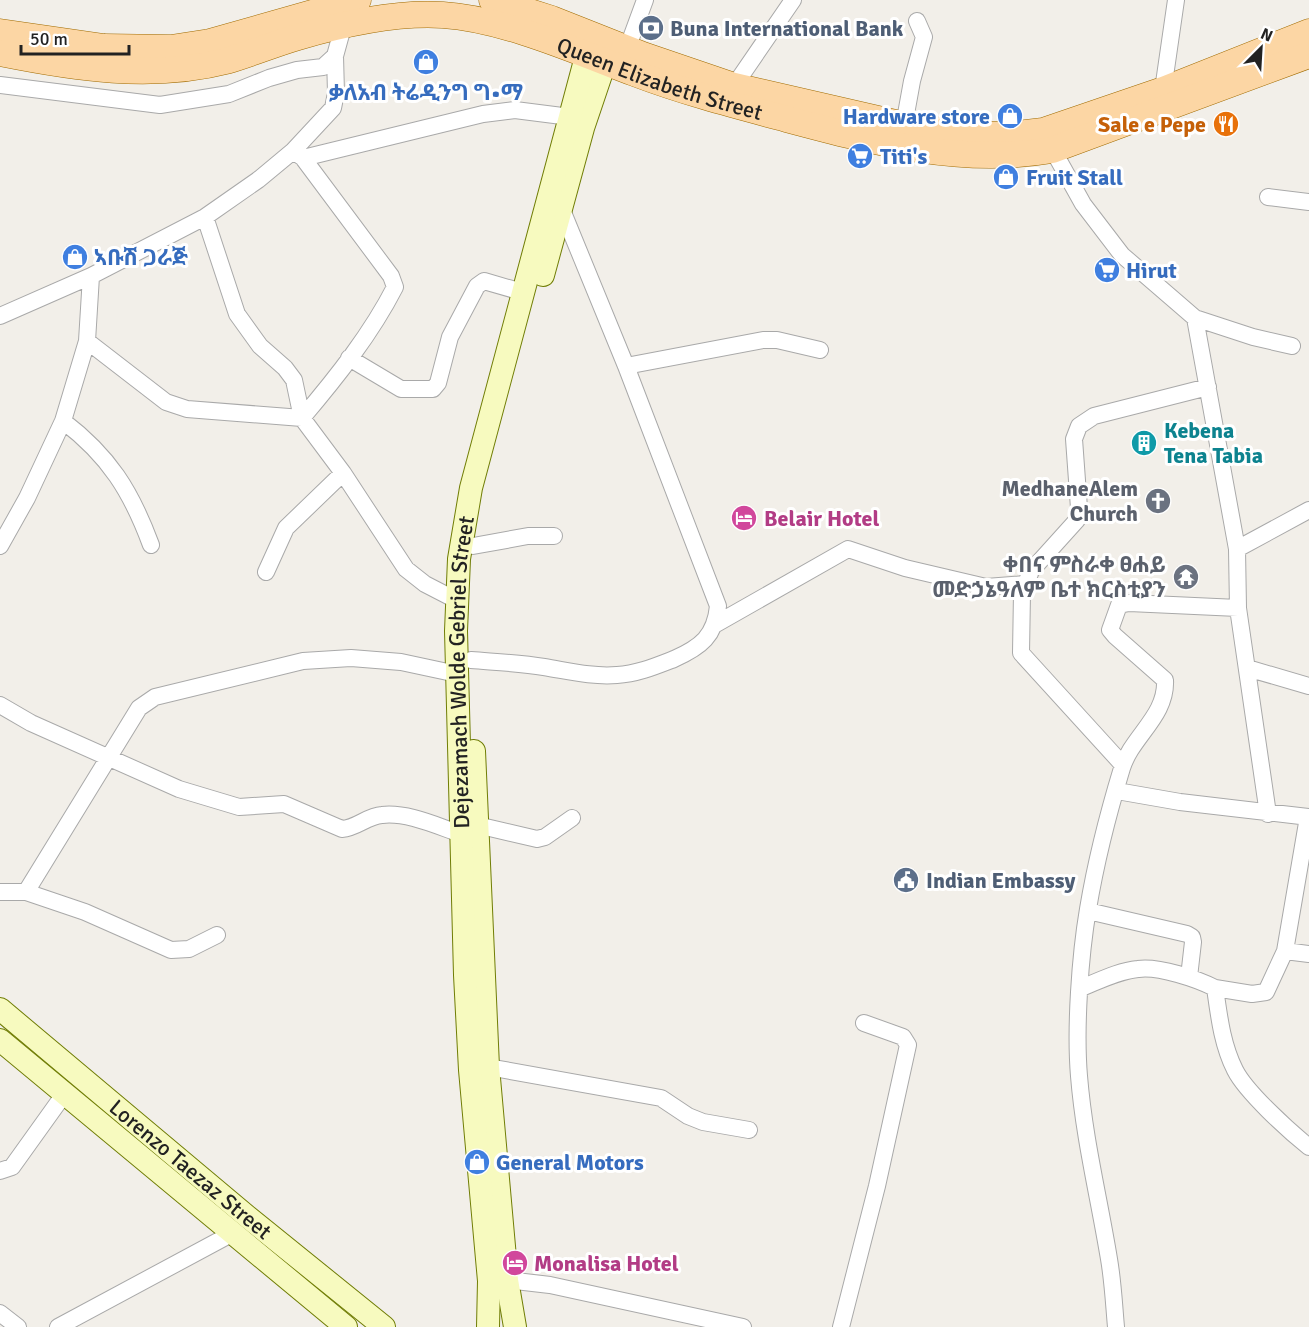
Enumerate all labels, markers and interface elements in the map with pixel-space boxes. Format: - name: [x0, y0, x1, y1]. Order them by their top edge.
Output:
- bank icon: Buna International Bank: [636, 13, 666, 43]
- place label: Buna International Bank: [670, 15, 904, 42]
- scale bar: [21, 18, 129, 56]
- north arrow: [1231, 18, 1291, 78]
- text: N: [1258, 24, 1276, 47]
- text: 50 m: [30, 28, 68, 50]
- street label: Queen Elizabeth Street: [553, 31, 766, 126]
- shop icon: ቃለአብ ትሬዲንግ ግ•ማ: [411, 47, 441, 77]
- place label: ቃለአብ ትሬዲንግ ግ•ማ: [329, 79, 523, 106]
- shop icon: Hardware store: [995, 101, 1025, 131]
- place label: Hardware store: [843, 103, 990, 130]
- restaurant icon: Sale e Pepe: [1211, 109, 1241, 139]
- place label: Sale e Pepe: [1098, 111, 1206, 138]
- supermarket icon: Titi's: [845, 141, 875, 171]
- place label: Titi's: [880, 143, 928, 170]
- shop icon: Fruit Stall: [991, 162, 1021, 192]
- place label: Fruit Stall: [1026, 164, 1123, 191]
- shop icon: ኣቡሽ ጋራጅ: [60, 242, 90, 272]
- place label: ኣቡሽ ጋራጅ: [94, 244, 188, 271]
- supermarket icon: Hirut: [1092, 255, 1122, 285]
- place label: Hirut: [1126, 257, 1177, 284]
- place label: Kebena Tena Tabia: [1164, 417, 1263, 469]
- building icon: Kebena Tena Tabia: [1129, 428, 1159, 458]
- place label: MedhaneAlem Church: [1002, 475, 1138, 527]
- church icon: MedhaneAlem Church: [1143, 486, 1173, 516]
- hotel icon: Belair Hotel: [729, 503, 759, 533]
- place label: Belair Hotel: [764, 505, 879, 532]
- street label: Dejezamach Wolde Gebriel Street: [442, 514, 480, 829]
- place label: ቀበና ምስራቀ ፀሐይ መድኃኔዓለም ቤተ ክርስቲያን: [932, 551, 1166, 603]
- temple icon: ቀበና ምስራቀ ፀሐይ መድኃኔዓለም ቤተ ክርስቲያን: [1171, 562, 1201, 592]
- public building icon: Indian Embassy: [891, 865, 921, 895]
- place label: Indian Embassy: [926, 867, 1075, 894]
- street label: Lorenzo Taezaz Street: [104, 1093, 278, 1245]
- shop icon: General Motors: [462, 1147, 492, 1177]
- place label: General Motors: [496, 1149, 644, 1176]
- hotel icon: Monalisa Hotel: [500, 1248, 530, 1278]
- place label: Monalisa Hotel: [534, 1250, 679, 1277]

